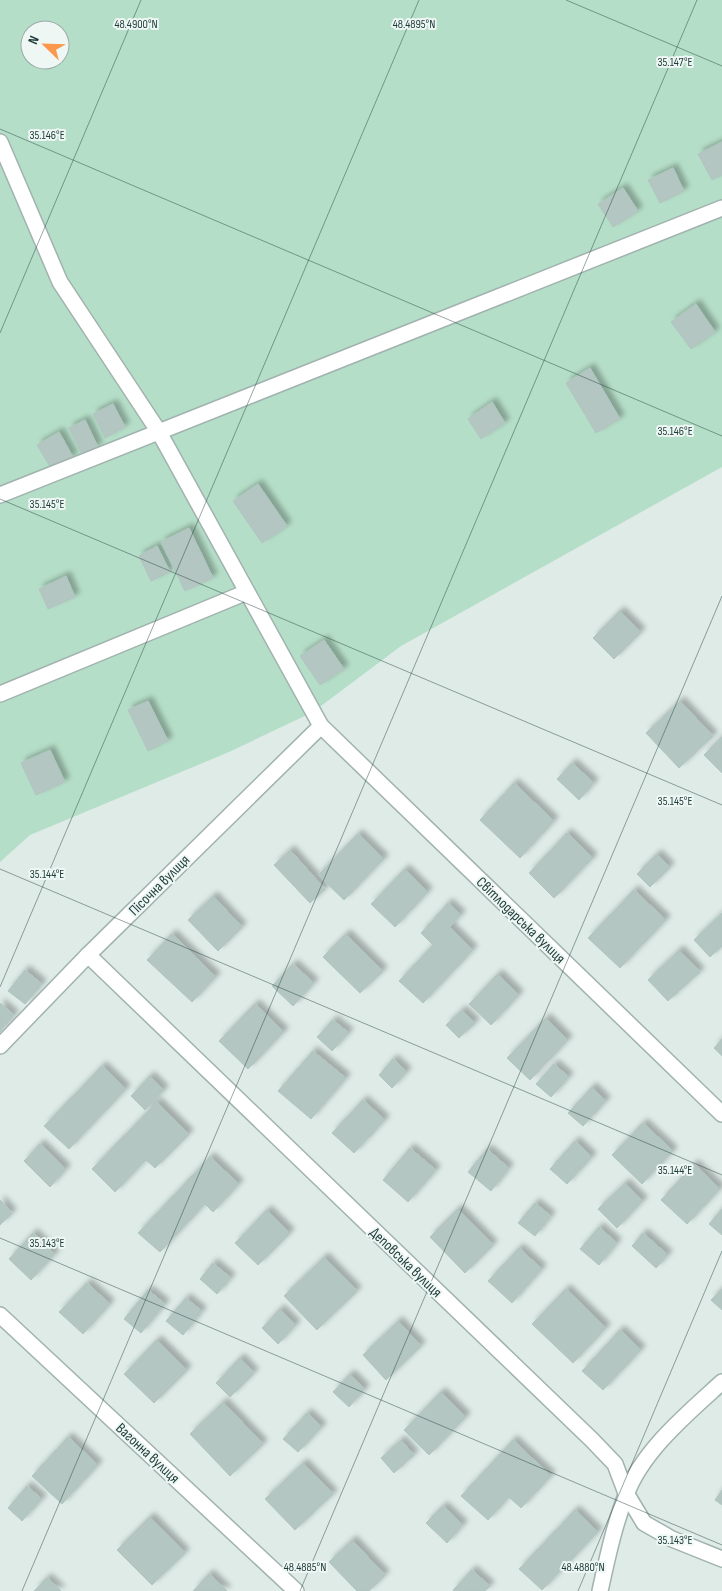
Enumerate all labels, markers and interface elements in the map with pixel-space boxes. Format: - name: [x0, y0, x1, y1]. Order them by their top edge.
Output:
- text: 48.4900°N: [114, 17, 158, 32]
- text: 48.4895°N: [393, 17, 435, 32]
- north arrow: [20, 20, 70, 70]
- text: N: [24, 33, 43, 47]
- text: 35.147°E: [657, 55, 693, 70]
- text: 35.146°E: [29, 128, 65, 143]
- text: 35.146°E: [657, 424, 693, 439]
- text: 35.145°E: [30, 497, 64, 512]
- text: 35.145°E: [658, 794, 692, 809]
- street label: Пісочна вулиця: [125, 851, 194, 920]
- text: 35.144°E: [30, 867, 64, 882]
- street label: Світлодарська вулиця: [472, 873, 569, 968]
- text: 35.144°E: [658, 1163, 692, 1178]
- street label: Деповська вулиця: [365, 1223, 446, 1302]
- text: 35.143°E: [29, 1236, 65, 1251]
- street label: Вагонна вулиця: [112, 1419, 184, 1488]
- text: 35.143°E: [657, 1533, 693, 1548]
- text: 48.4885°N: [284, 1560, 326, 1575]
- text: 48.4880°N: [561, 1560, 605, 1575]

